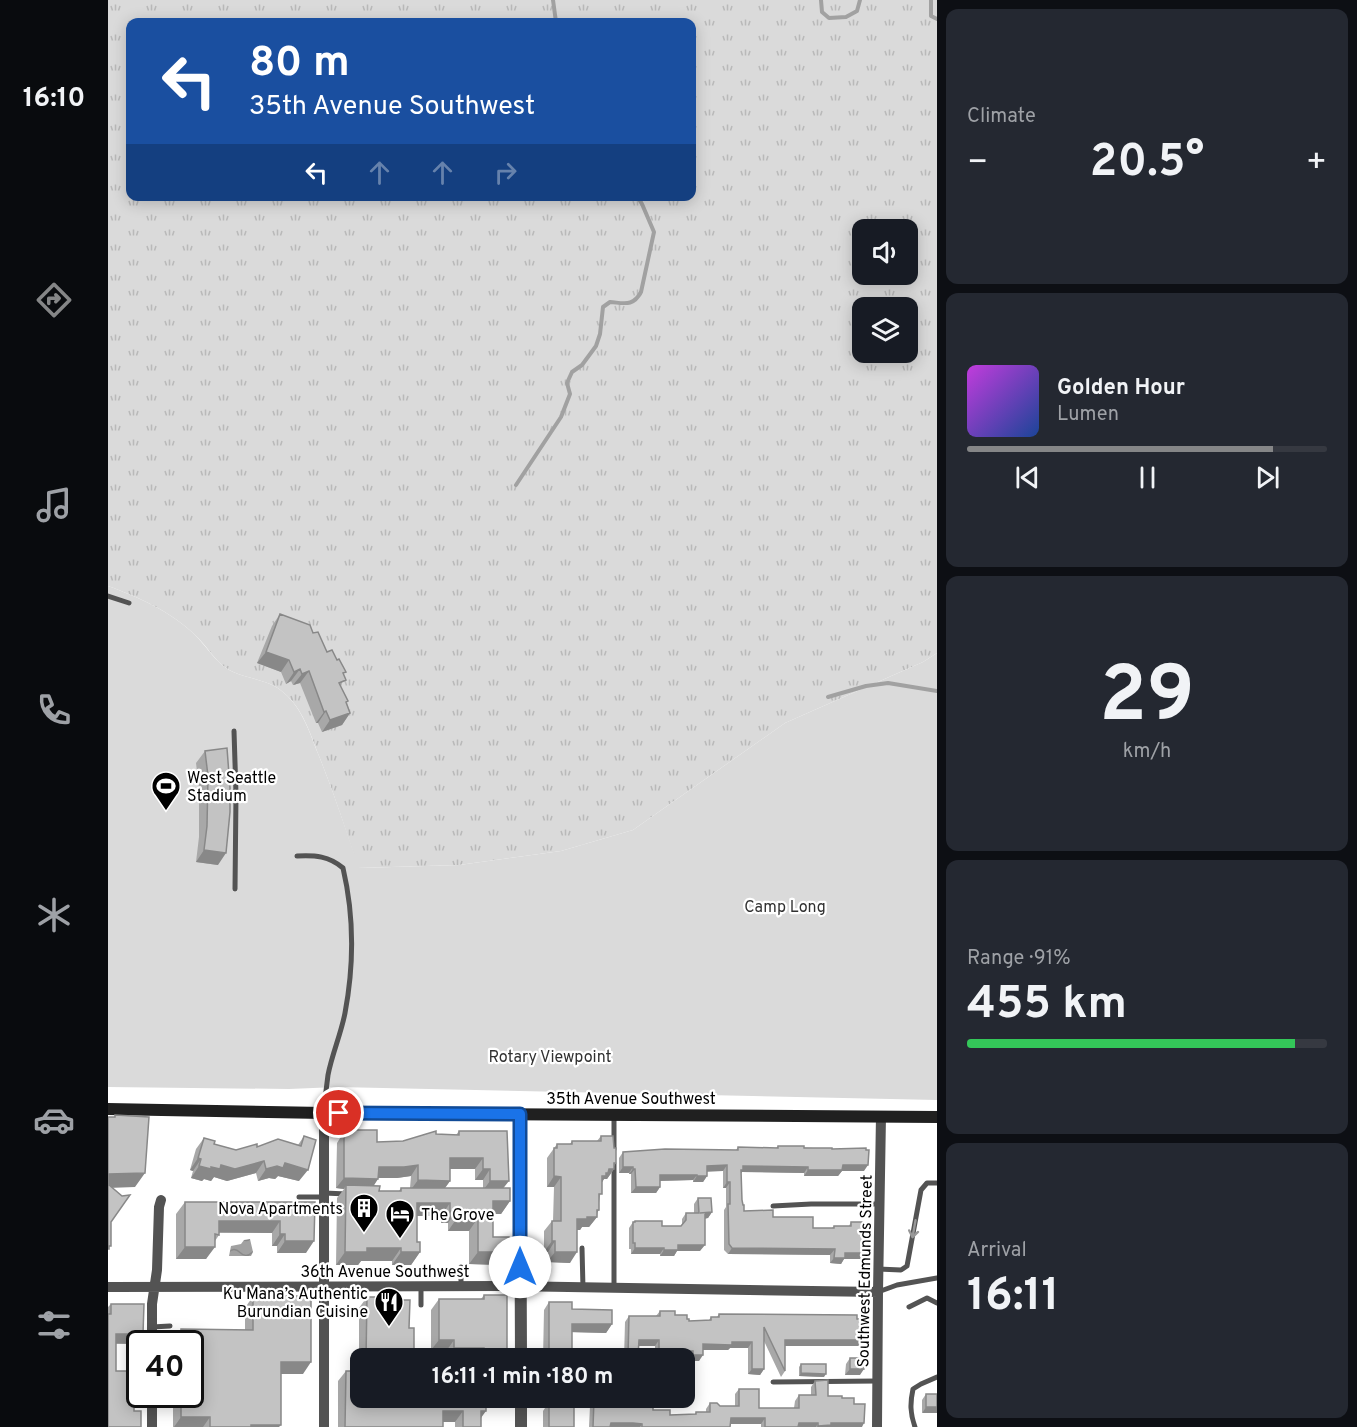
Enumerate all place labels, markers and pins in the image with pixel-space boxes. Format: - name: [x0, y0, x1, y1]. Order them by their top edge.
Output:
- place label: West Seattle Stadium: [187, 769, 276, 807]
- sports icon: West Seattle Stadium: [150, 770, 182, 812]
- pin: [313, 1087, 364, 1138]
- building icon: Nova Apartments: [348, 1192, 380, 1234]
- hotel icon: The Grove: [384, 1198, 416, 1240]
- place label: Nova Apartments: [218, 1200, 343, 1220]
- place label: The Grove: [421, 1206, 494, 1226]
- place label: Ku Mana’s Authentic Burundian Cuisine: [223, 1285, 368, 1323]
- restaurant icon: Ku Mana’s Authentic Burundian Cuisine: [373, 1286, 405, 1328]

